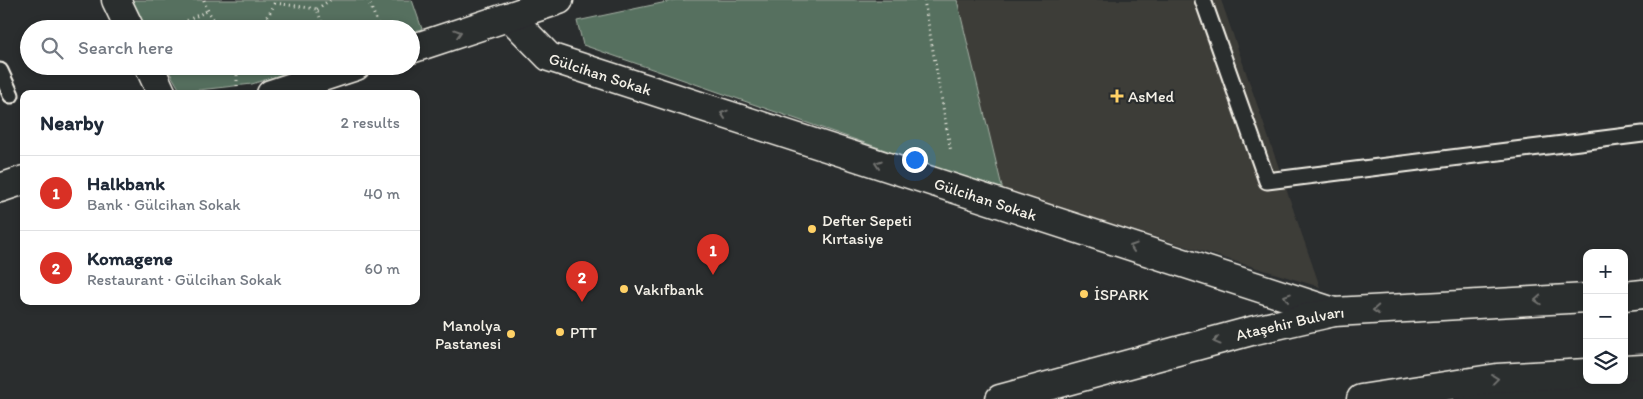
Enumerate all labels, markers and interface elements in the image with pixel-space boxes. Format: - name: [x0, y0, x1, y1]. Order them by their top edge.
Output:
- search box: [20, 20, 420, 75]
- one-way arrow: [453, 29, 461, 39]
- icon: search: [38, 34, 66, 62]
- text: Search here: [78, 36, 173, 59]
- street label: Gülcihan Sokak: [547, 49, 655, 100]
- place label: AsMed: [1128, 87, 1175, 106]
- marker: AsMed: [1110, 89, 1124, 103]
- text: Nearby: [40, 110, 104, 135]
- one-way arrow: [720, 110, 728, 120]
- text: 2 results: [340, 113, 400, 132]
- your location: [902, 147, 928, 173]
- one-way arrow: [875, 160, 883, 170]
- text: Halkbank: [87, 172, 165, 195]
- street label: Gülcihan Sokak: [932, 174, 1040, 225]
- text: 1: [52, 184, 60, 203]
- text: 40 m: [363, 184, 400, 203]
- text: Bank · Gülcihan Sokak: [87, 195, 241, 214]
- place label: Defter Sepeti Kırtasiye: [822, 211, 912, 248]
- marker: Defter Sepeti Kırtasiye: [806, 223, 818, 235]
- pin: 1: [697, 234, 729, 275]
- one-way arrow: [1129, 242, 1137, 252]
- text: Komagene: [87, 247, 173, 270]
- map controls: [1583, 249, 1628, 384]
- button: +: [1583, 249, 1628, 294]
- text: 2: [52, 259, 60, 278]
- text: 60 m: [365, 259, 400, 278]
- pin: 2: [566, 261, 598, 302]
- text: Restaurant · Gülcihan Sokak: [87, 270, 282, 289]
- place label: Vakıfbank: [634, 280, 704, 299]
- marker: Vakıfbank: [618, 283, 630, 295]
- place label: İSPARK: [1094, 285, 1149, 304]
- marker: İSPARK: [1078, 288, 1090, 300]
- one-way arrow: [1284, 293, 1292, 303]
- button: −: [1583, 294, 1628, 339]
- one-way arrow: [1534, 295, 1542, 306]
- street label: Ataşehir Bulvarı: [1234, 302, 1345, 345]
- one-way arrow: [1372, 304, 1380, 315]
- place label: Manolya Pastanesi: [435, 316, 502, 353]
- place label: PTT: [570, 323, 597, 342]
- marker: PTT: [554, 326, 566, 338]
- marker: Manolya Pastanesi: [505, 328, 517, 340]
- one-way arrow: [1213, 335, 1221, 345]
- button: layers: [1583, 339, 1628, 384]
- one-way arrow: [1492, 374, 1500, 385]

